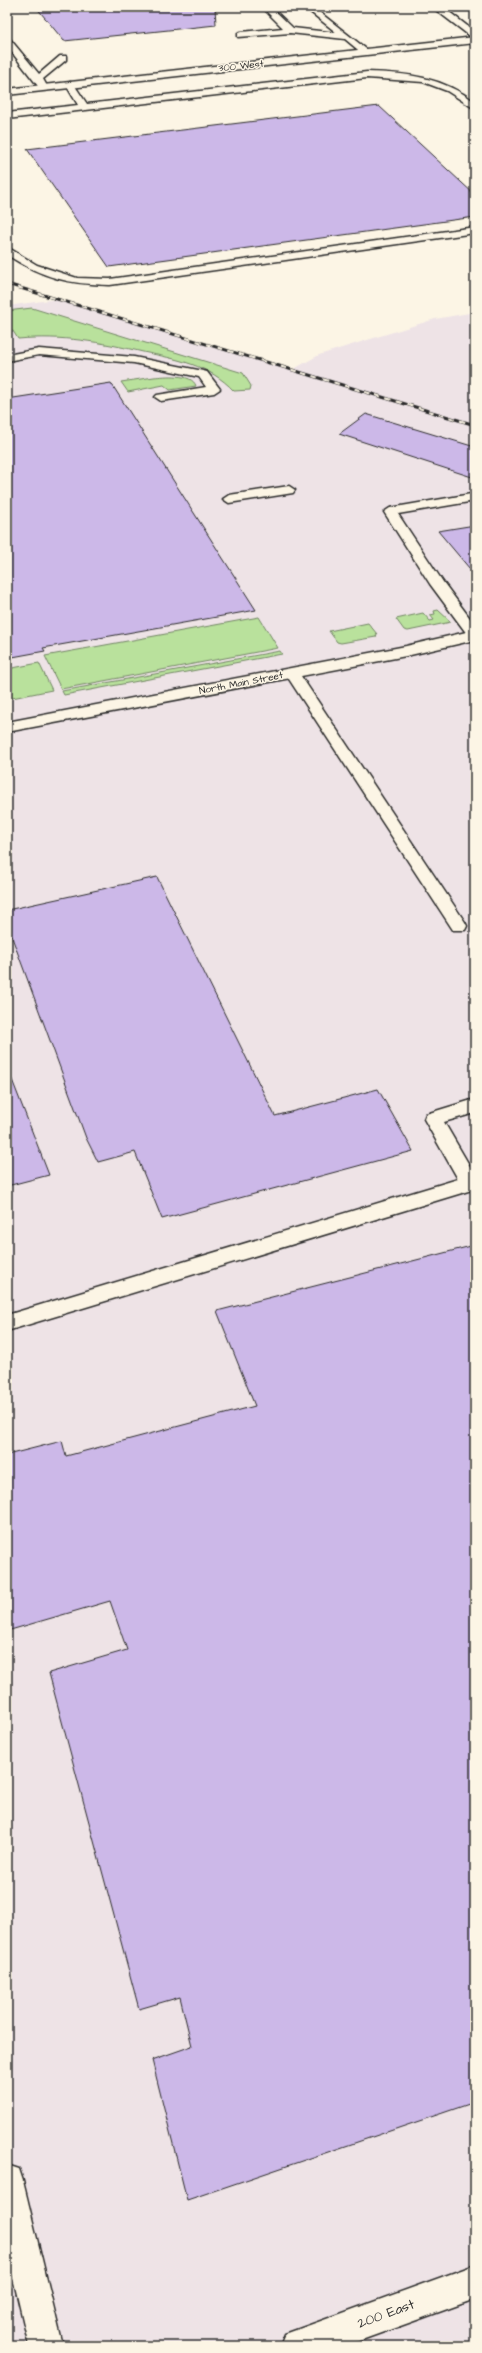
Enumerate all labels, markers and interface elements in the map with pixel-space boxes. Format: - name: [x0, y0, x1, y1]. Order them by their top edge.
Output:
- street label: 300 West: [218, 57, 264, 75]
- street label: North Main Street: [198, 668, 284, 698]
- street label: 200 East: [355, 2294, 418, 2334]

